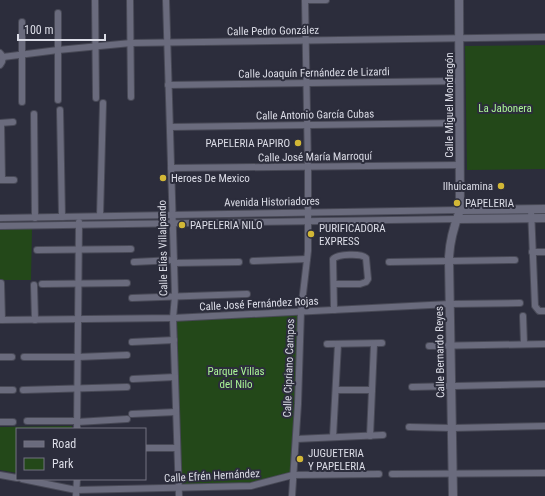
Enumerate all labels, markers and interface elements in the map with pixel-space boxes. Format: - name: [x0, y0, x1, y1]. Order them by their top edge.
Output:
- scale bar: [18, 16, 105, 42]
- text: 100 m: [24, 23, 54, 37]
- street label: Calle Pedro González: [227, 24, 319, 38]
- street label: Calle Miguel Mondragón: [443, 52, 456, 158]
- street label: Calle Joaquín Fernández de Lizardi: [238, 65, 390, 81]
- park label: La Jabonera: [478, 102, 532, 115]
- street label: Calle Antonio García Cubas: [256, 107, 374, 123]
- place label: PAPELERIA PAPIRO: [205, 137, 290, 150]
- marker: PAPELERIA PAPIRO: [293, 138, 303, 148]
- street label: Calle José María Marroquí: [258, 149, 373, 164]
- place label: Heroes De Mexico: [171, 172, 250, 185]
- marker: Heroes De Mexico: [158, 173, 168, 183]
- place label: Ilhuicamina: [443, 180, 493, 193]
- marker: Ilhuicamina: [496, 181, 506, 191]
- street label: Avenida Historiadores: [224, 195, 320, 209]
- place label: PAPELERIA: [465, 197, 515, 210]
- marker: PAPELERIA: [452, 198, 462, 208]
- street label: Calle Elías Villalpando: [156, 199, 170, 296]
- place label: PAPELERIA NILO: [190, 219, 263, 232]
- marker: PAPELERIA NILO: [177, 220, 187, 230]
- place label: PURIFICADORA EXPRESS: [319, 222, 386, 248]
- marker: PURIFICADORA EXPRESS: [306, 229, 316, 239]
- street label: Calle José Fernández Rojas: [199, 294, 319, 314]
- street label: Calle Bernardo Reyes: [433, 306, 447, 398]
- street label: Calle Cipriano Campos: [281, 318, 297, 418]
- park label: Parque Villas del Nilo: [207, 365, 265, 391]
- legend: [16, 428, 146, 480]
- text: Road: [52, 437, 76, 451]
- place label: JUGUETERIA Y PAPELERIA: [308, 447, 366, 473]
- marker: JUGUETERIA Y PAPELERIA: [295, 454, 305, 464]
- text: Park: [52, 457, 74, 471]
- street label: Calle Efrén Hernández: [164, 467, 260, 485]

